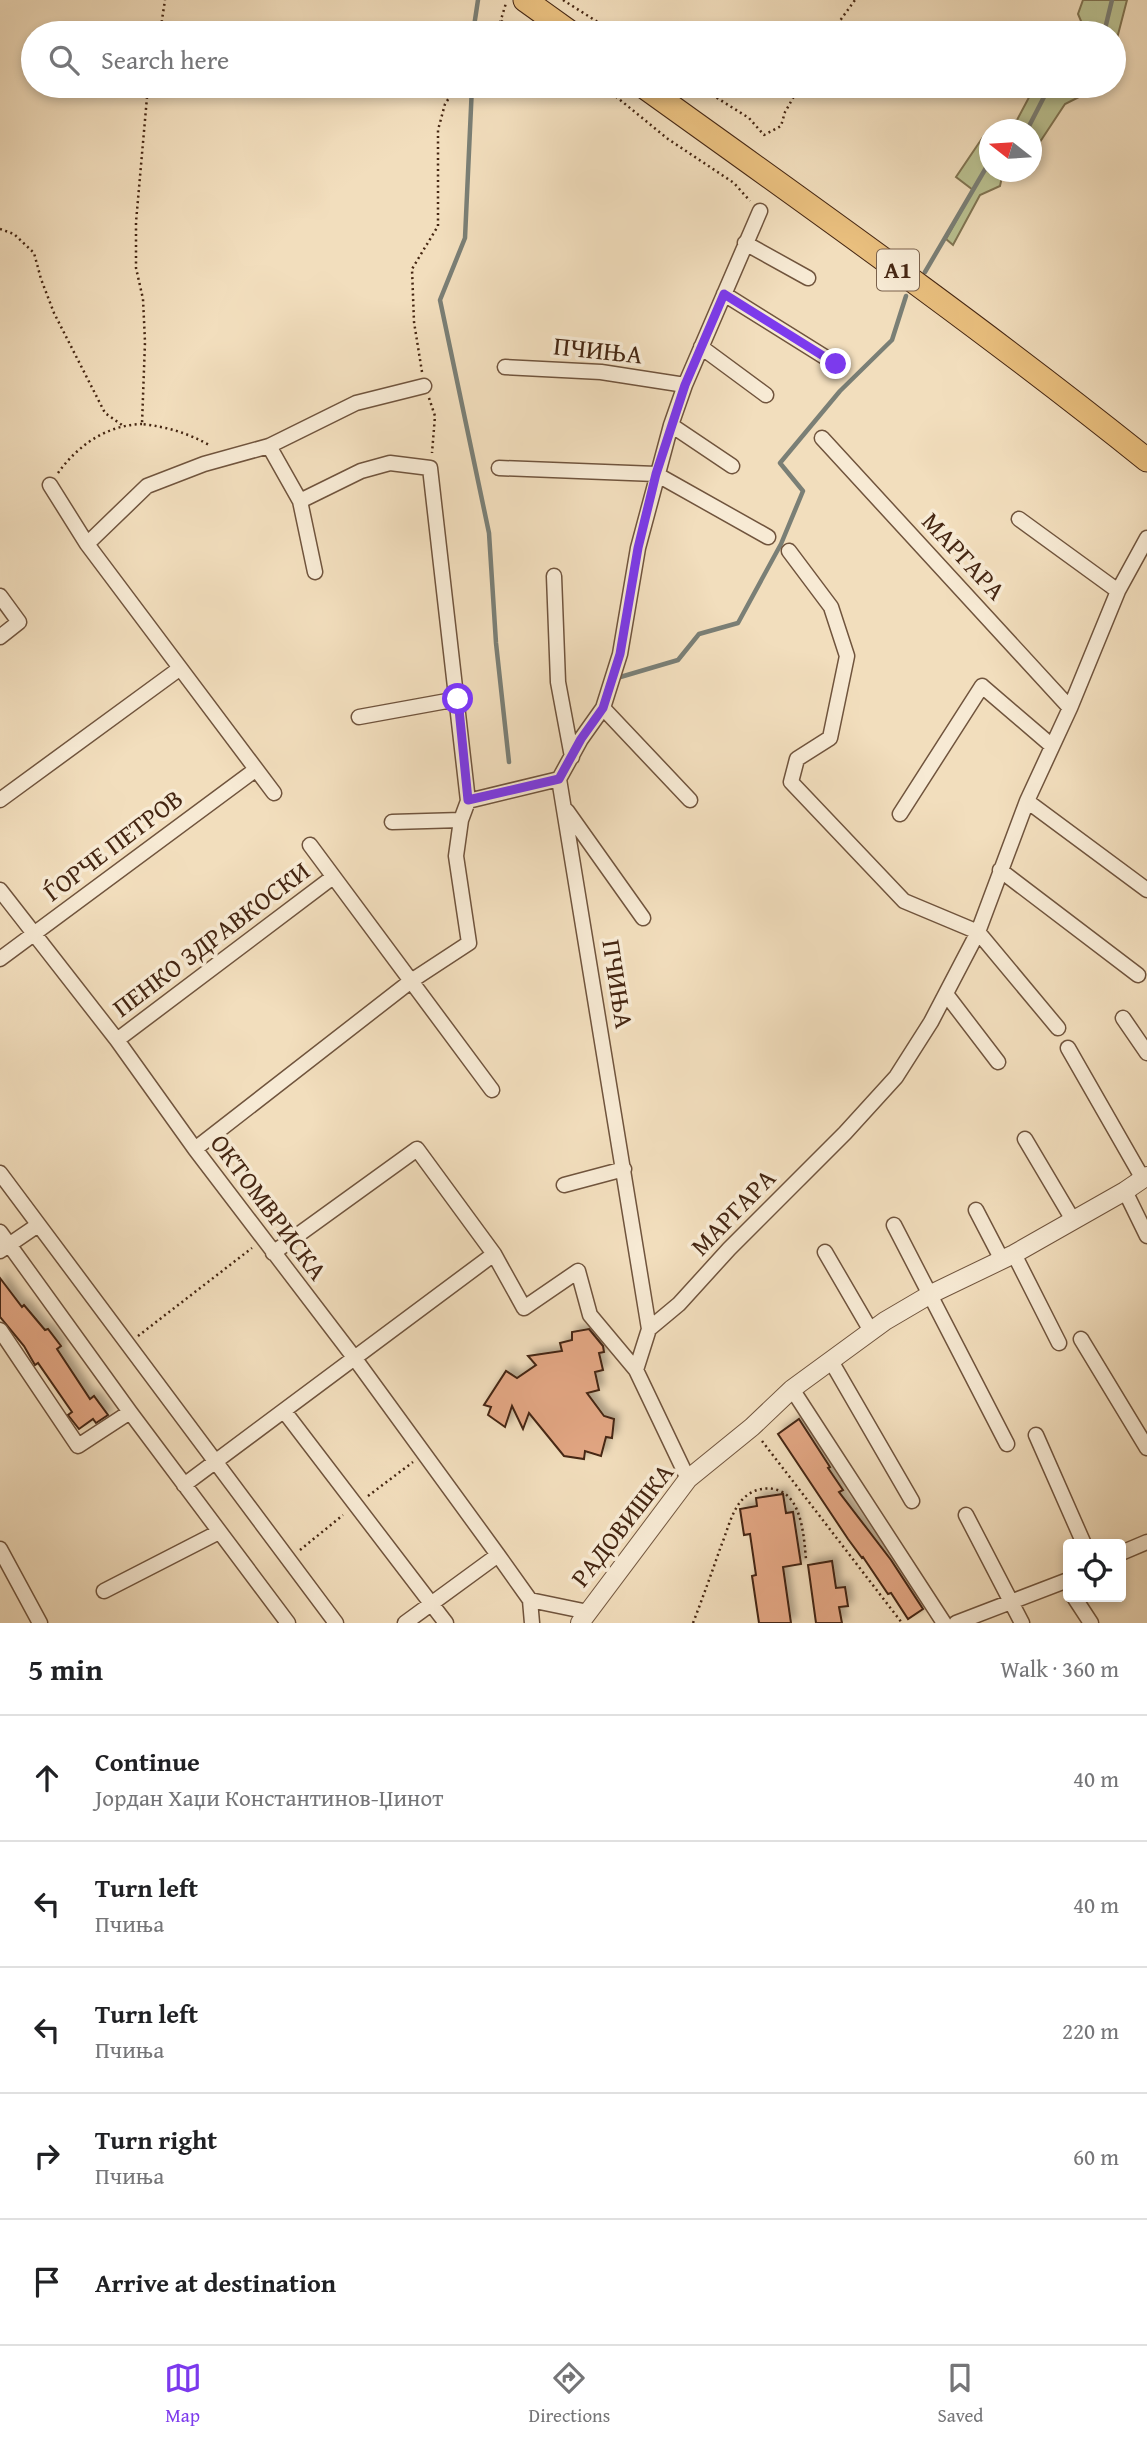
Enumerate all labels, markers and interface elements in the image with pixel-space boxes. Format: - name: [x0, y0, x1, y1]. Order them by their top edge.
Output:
- search box: [21, 21, 1126, 98]
- text: Search here: [101, 40, 229, 79]
- icon: search: [45, 41, 83, 79]
- north arrow: [979, 119, 1042, 182]
- road number: A1: [877, 249, 919, 290]
- street label: ПЧИЊА: [552, 325, 645, 374]
- route end: [820, 348, 851, 379]
- street label: МАРГАРА: [913, 503, 1016, 609]
- route start: [442, 683, 473, 714]
- street label: ЃОРЧЕ ПЕТРОВ: [35, 779, 191, 910]
- street label: ПЕНКО ЗДРАВКОСКИ: [104, 851, 318, 1026]
- street label: ПЧИЊА: [592, 937, 645, 1031]
- street label: ОКТОМВРИСКА: [201, 1125, 338, 1288]
- street label: МАРГАРА: [681, 1159, 784, 1264]
- street label: РАДОВИШКА: [561, 1454, 683, 1595]
- map controls: [1063, 1539, 1126, 1602]
- button: locate: [1063, 1539, 1126, 1602]
- text: 5 min: [28, 1647, 103, 1691]
- text: Walk · 360 m: [1000, 1652, 1119, 1685]
- text: Continue: [95, 1742, 200, 1781]
- icon: ahead: [28, 1759, 66, 1797]
- text: 40 m: [1073, 1762, 1119, 1795]
- text: Јордан Хаџи Константинов-Џинот: [95, 1781, 443, 1814]
- text: Turn left: [95, 1868, 198, 1907]
- icon: left: [28, 1885, 66, 1923]
- text: 40 m: [1073, 1888, 1119, 1921]
- text: Пчиња: [95, 1907, 164, 1940]
- text: Turn left: [95, 1994, 198, 2033]
- icon: left: [28, 2011, 66, 2049]
- text: 220 m: [1062, 2014, 1119, 2047]
- text: Пчиња: [95, 2033, 164, 2066]
- text: Turn right: [95, 2120, 217, 2159]
- icon: right: [28, 2137, 66, 2175]
- text: 60 m: [1073, 2140, 1119, 2173]
- text: Пчиња: [95, 2159, 164, 2192]
- icon: arrive: [28, 2263, 66, 2301]
- text: Arrive at destination: [95, 2263, 336, 2302]
- tab: Map: [164, 2359, 202, 2429]
- tab: Directions: [529, 2359, 610, 2429]
- tab: Saved: [937, 2359, 983, 2429]

